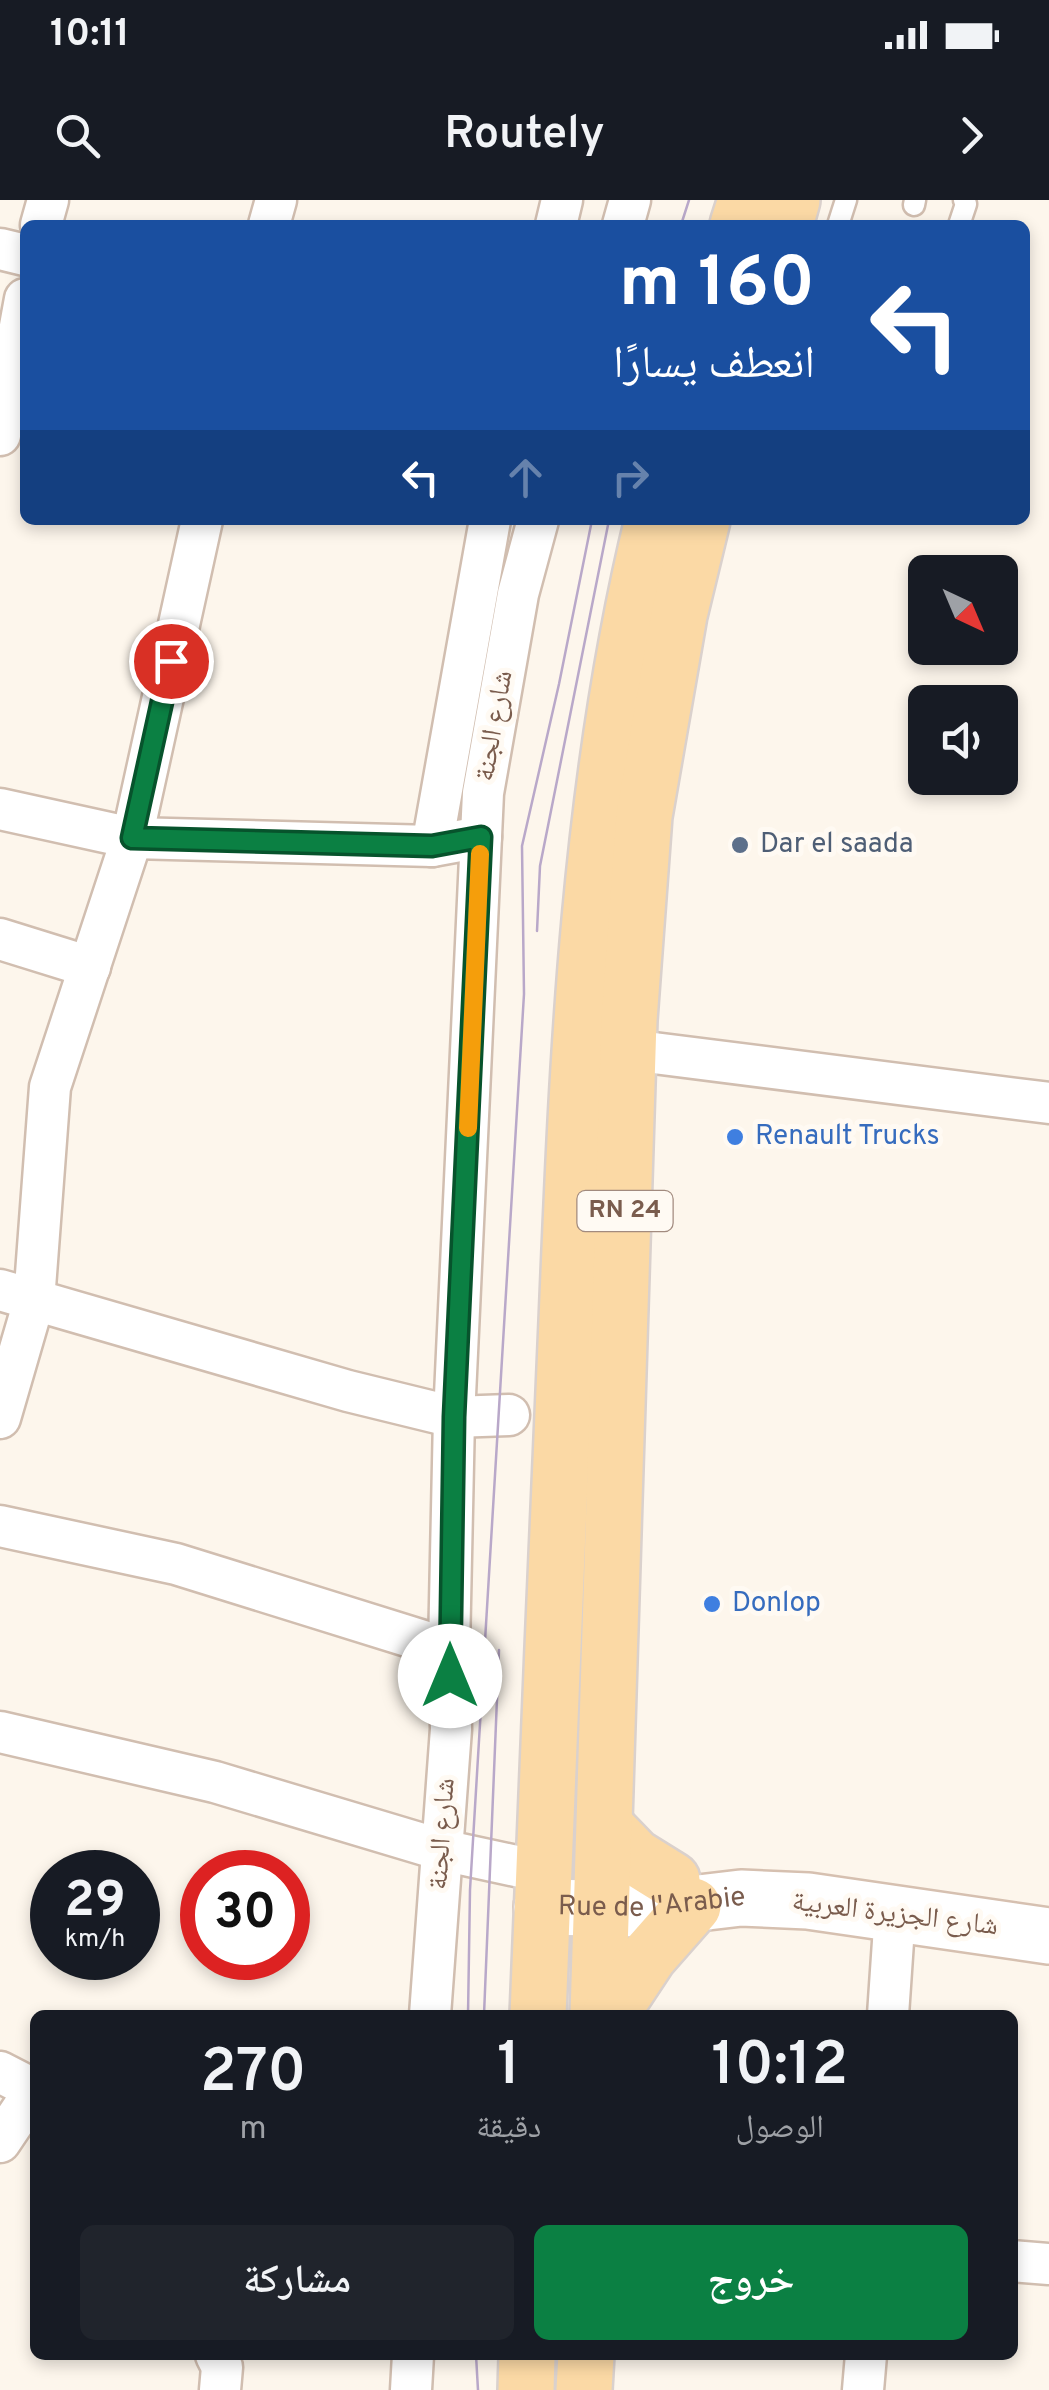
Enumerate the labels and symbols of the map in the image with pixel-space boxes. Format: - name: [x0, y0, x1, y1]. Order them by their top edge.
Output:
- north arrow: [908, 555, 1018, 665]
- pin: [129, 619, 214, 704]
- street label: شارع الجنة: [468, 668, 522, 784]
- place label: Dar el saada: [760, 827, 913, 863]
- marker: Dar el saada: [729, 834, 751, 856]
- place label: Renault Trucks: [755, 1119, 940, 1155]
- marker: Renault Trucks: [724, 1126, 746, 1148]
- road number: RN 24: [578, 1191, 672, 1231]
- place label: Donlop: [732, 1586, 821, 1622]
- marker: Donlop: [701, 1593, 723, 1615]
- position arrow: [398, 1624, 502, 1728]
- street label: شارع الجنة: [421, 1777, 465, 1891]
- speed limit sign: 30: [180, 1850, 310, 1980]
- street label: Rue de l'Arabie: [558, 1880, 748, 1927]
- street label: شارع الجزيرة العربية: [790, 1885, 1000, 1945]

